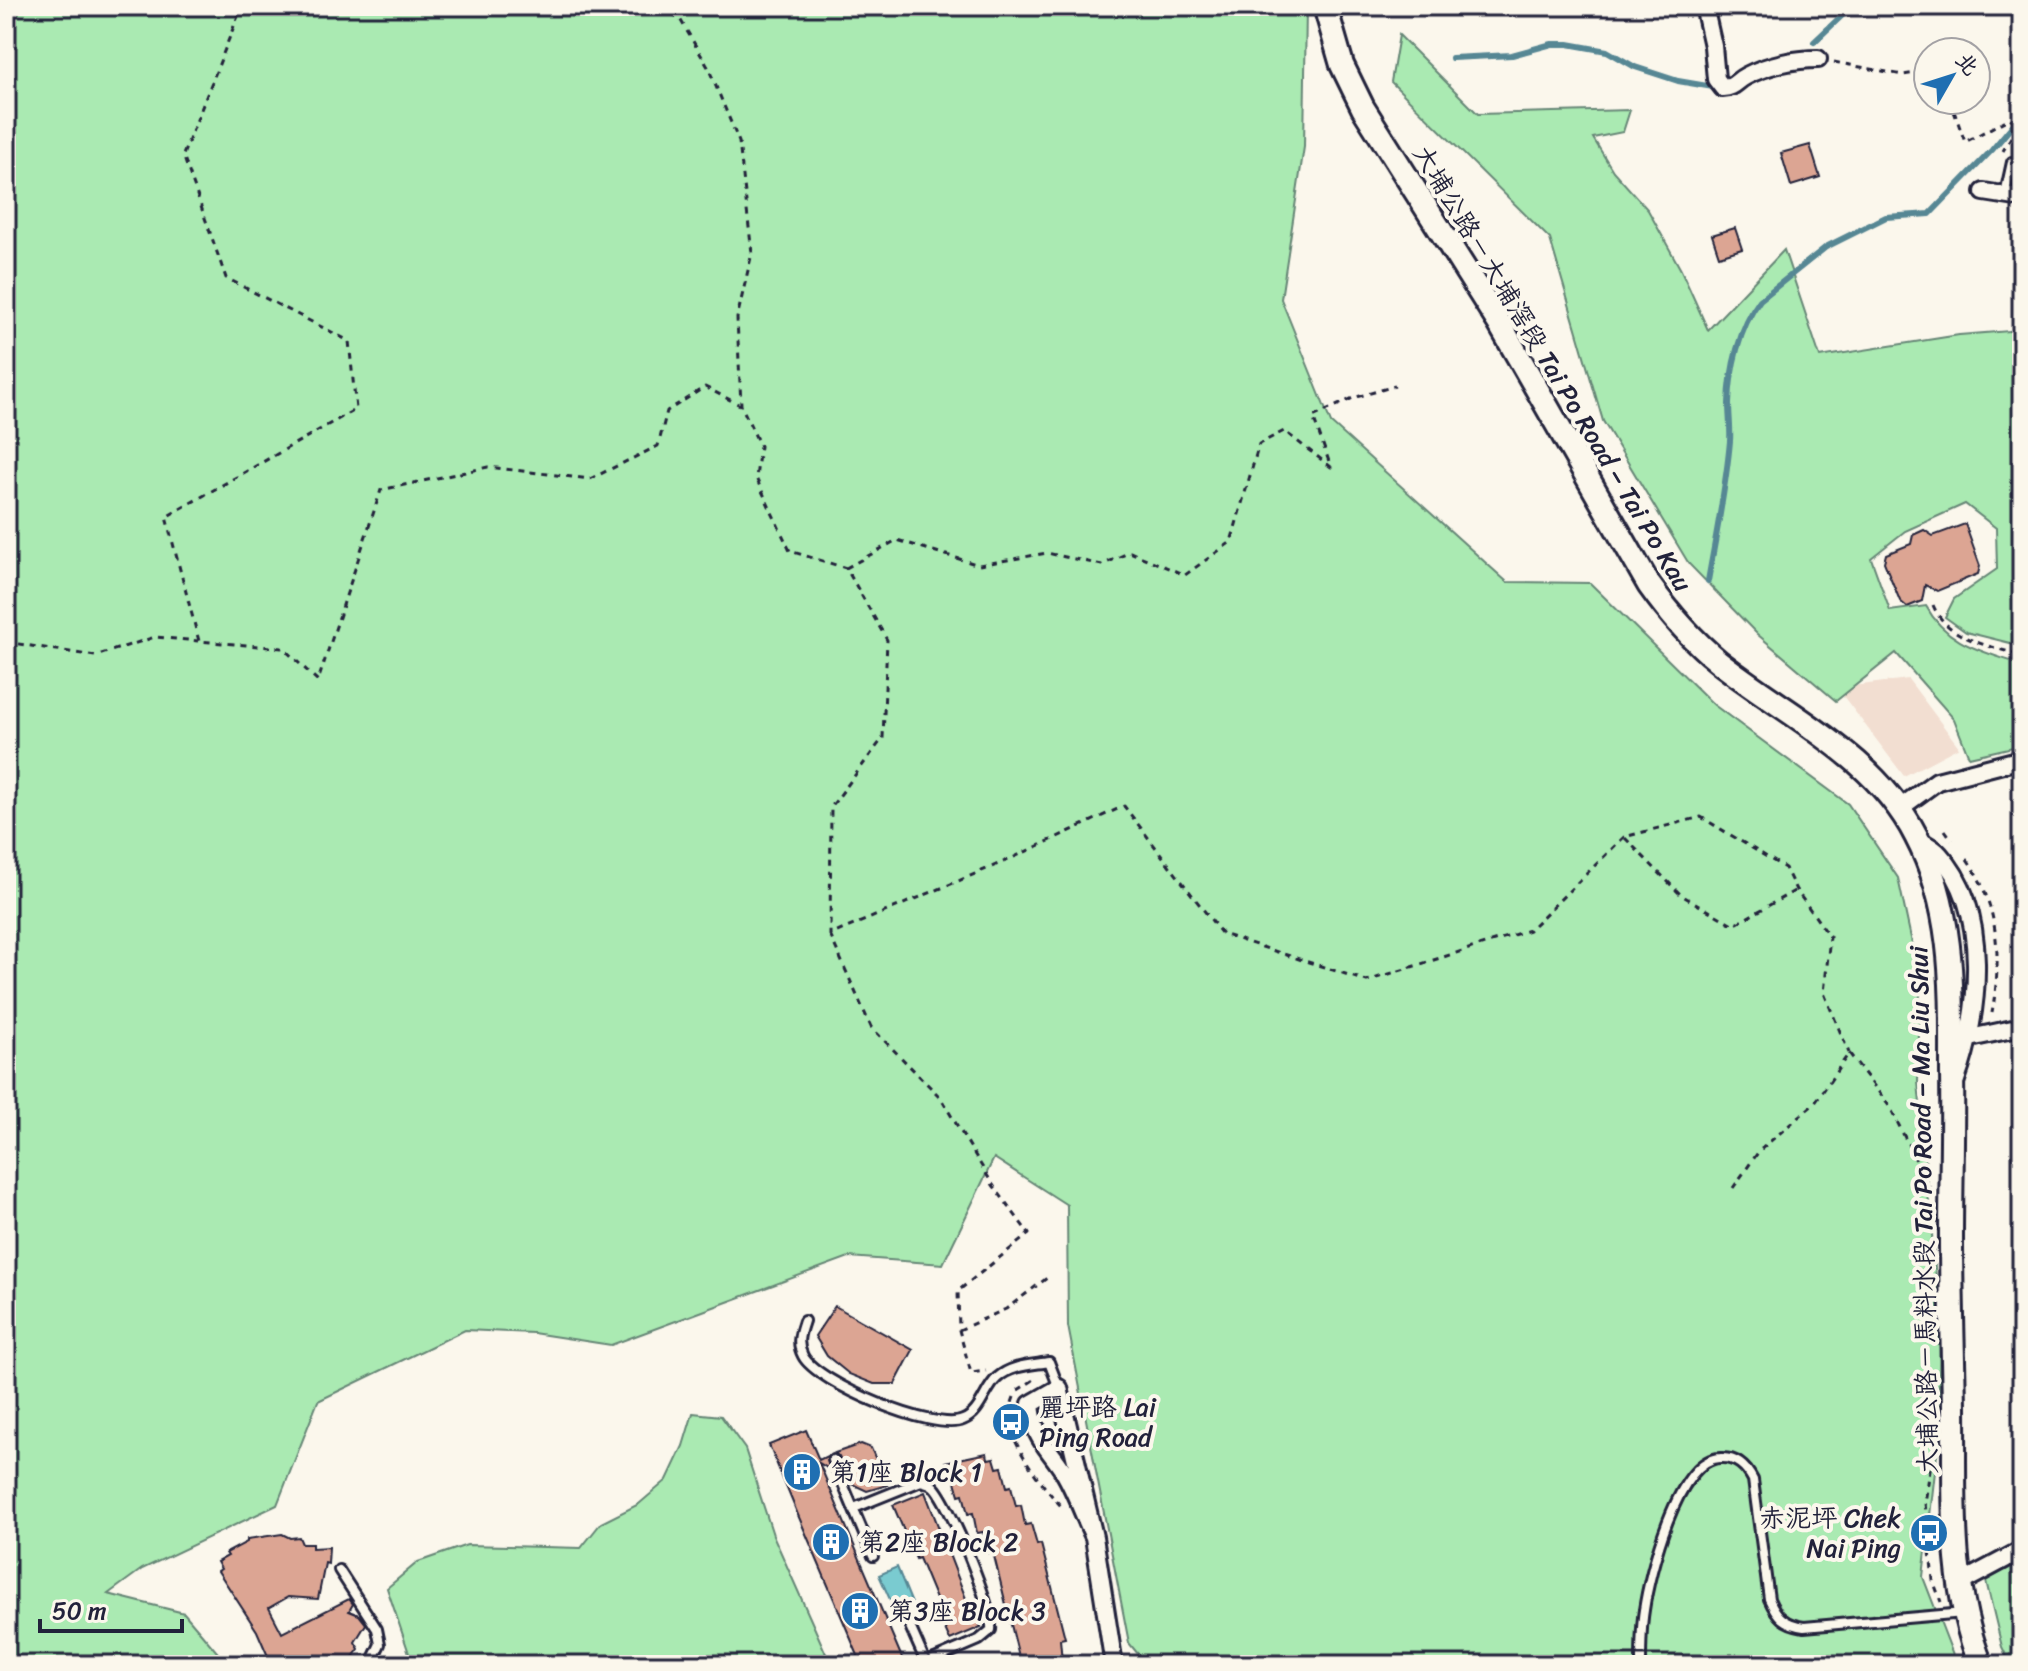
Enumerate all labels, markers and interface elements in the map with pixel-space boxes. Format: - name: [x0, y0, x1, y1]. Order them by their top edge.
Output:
- north arrow: [1912, 36, 1992, 116]
- text: 北: [1945, 43, 1989, 85]
- street label: 大埔公路－大埔滘段 Tai Po Road – Tai Po Kau: [1401, 135, 1705, 601]
- street label: 大埔公路－馬料水段 Tai Po Road – Ma Liu Shui: [1895, 945, 1951, 1474]
- place label: 麗坪路 Lai Ping Road: [1039, 1384, 1157, 1460]
- bus stop icon: 麗坪路 Lai Ping Road: [990, 1401, 1032, 1443]
- place label: 第1座 Block 1: [830, 1449, 982, 1495]
- building icon: 第1座 Block 1: [781, 1451, 823, 1493]
- place label: 赤泥坪 Chek Nai Ping: [1759, 1495, 1901, 1571]
- bus stop icon: 赤泥坪 Chek Nai Ping: [1908, 1512, 1950, 1554]
- place label: 第2座 Block 2: [859, 1519, 1018, 1565]
- building icon: 第2座 Block 2: [810, 1521, 852, 1563]
- scale bar: [40, 1583, 182, 1633]
- place label: 第3座 Block 3: [888, 1588, 1046, 1634]
- text: 50 m: [52, 1590, 107, 1632]
- building icon: 第3座 Block 3: [839, 1590, 881, 1632]

